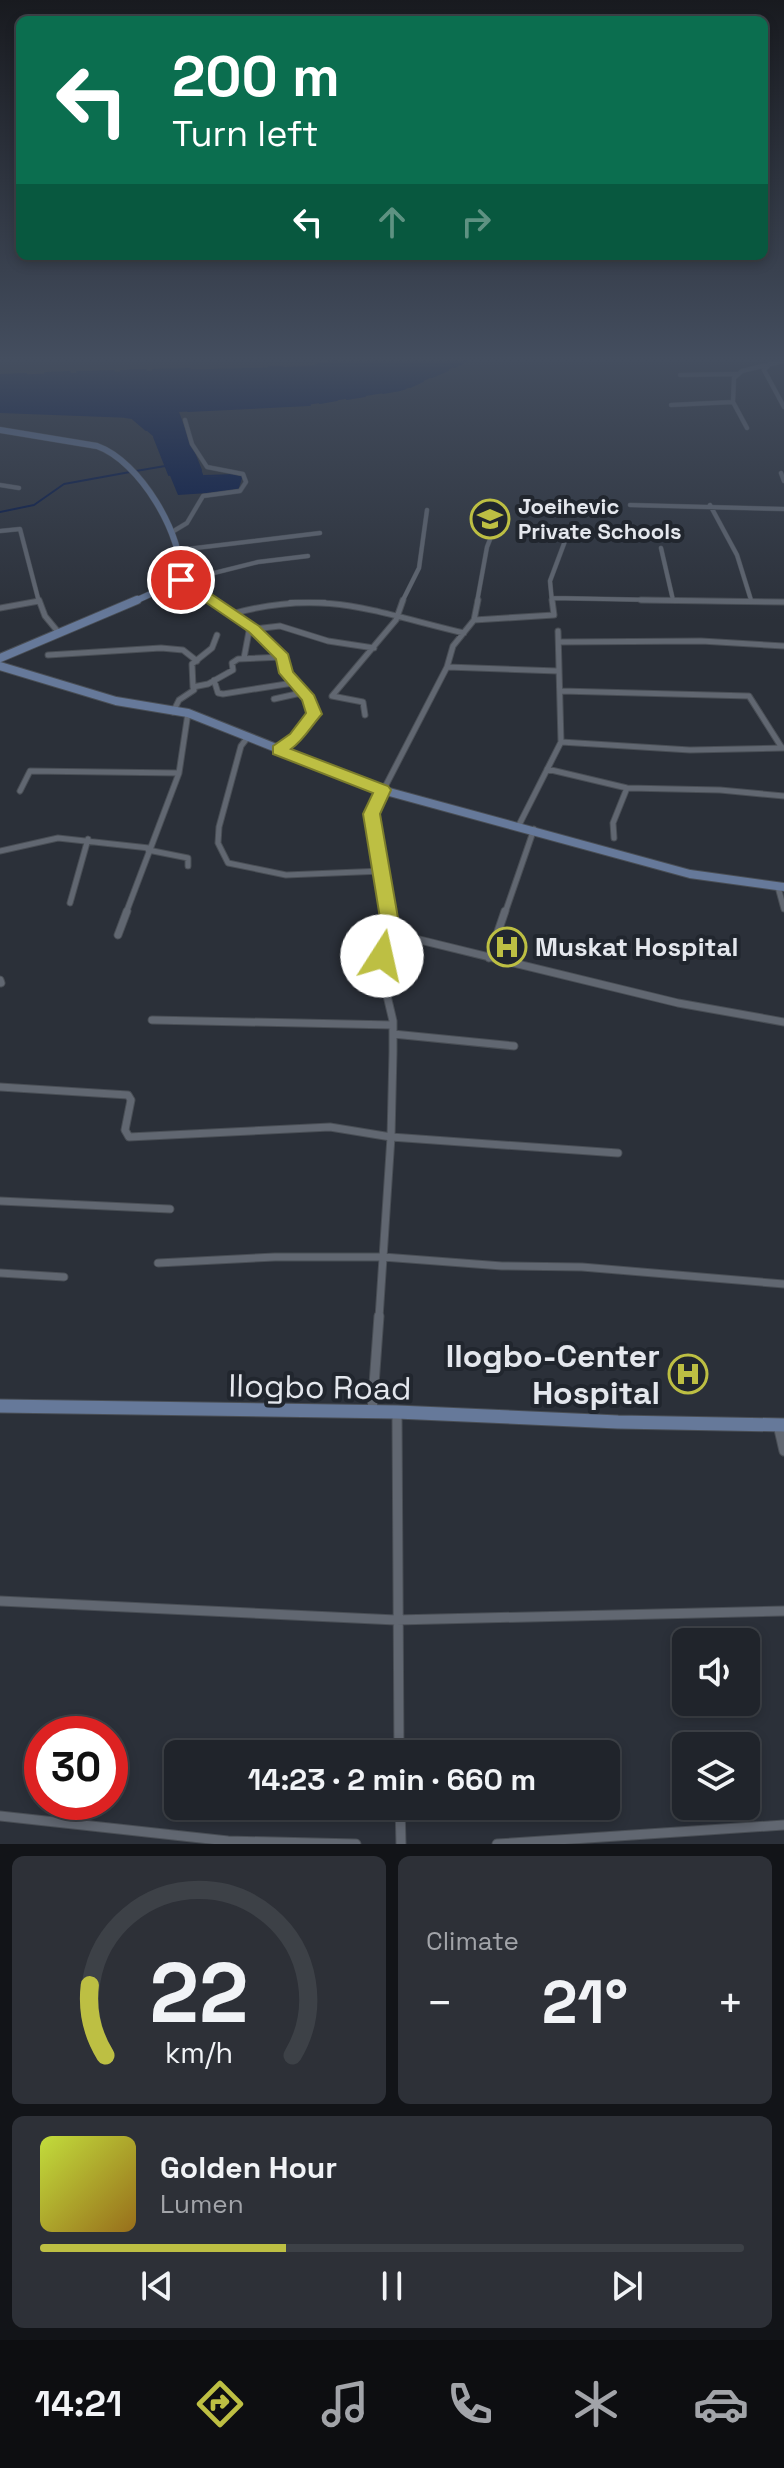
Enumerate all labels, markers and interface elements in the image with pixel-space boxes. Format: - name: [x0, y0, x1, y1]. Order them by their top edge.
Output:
- text: 200 m: [172, 41, 340, 112]
- icon: left: [40, 48, 144, 152]
- text: Turn left: [172, 111, 319, 157]
- icon: left: [286, 200, 330, 244]
- icon: ahead: [370, 200, 414, 244]
- icon: right: [454, 200, 498, 244]
- place label: Joeihevic Private Schools: [518, 492, 682, 545]
- school or university icon: Joeihevic Private Schools: [469, 498, 511, 540]
- pin: [147, 546, 215, 614]
- icon: arrive: [159, 558, 203, 602]
- position arrow: [340, 914, 424, 998]
- hospital icon: Muskat Hospital: [486, 926, 528, 968]
- place label: Muskat Hospital: [535, 930, 738, 964]
- place label: Ilogbo-Center Hospital: [446, 1336, 660, 1413]
- hospital icon: Ilogbo-Center Hospital: [667, 1353, 709, 1395]
- street label: Ilogbo Road: [228, 1365, 412, 1409]
- map controls: [672, 1628, 760, 1820]
- button: sound: [672, 1628, 760, 1716]
- speed limit sign: 30: [24, 1716, 128, 1820]
- button: layers: [672, 1732, 760, 1820]
- text: 14:23 · 2 min · 660 m: [248, 1760, 536, 1799]
- text: Climate: [426, 1924, 519, 1958]
- text: 22: [150, 1940, 248, 2046]
- text: 21°: [542, 1964, 628, 2041]
- text: −: [426, 1975, 453, 2031]
- text: +: [717, 1975, 744, 2031]
- text: km/h: [165, 2035, 233, 2071]
- text: Golden Hour: [160, 2148, 337, 2187]
- text: Lumen: [160, 2187, 244, 2221]
- icon: previous: [135, 2264, 179, 2308]
- icon: pause: [370, 2264, 414, 2308]
- icon: next: [605, 2264, 649, 2308]
- icon: directions: [192, 2376, 248, 2432]
- icon: music: [317, 2376, 373, 2432]
- icon: phone: [442, 2376, 498, 2432]
- icon: climate: [568, 2376, 624, 2432]
- icon: car: [693, 2376, 749, 2432]
- text: 14:21: [35, 2381, 122, 2427]

